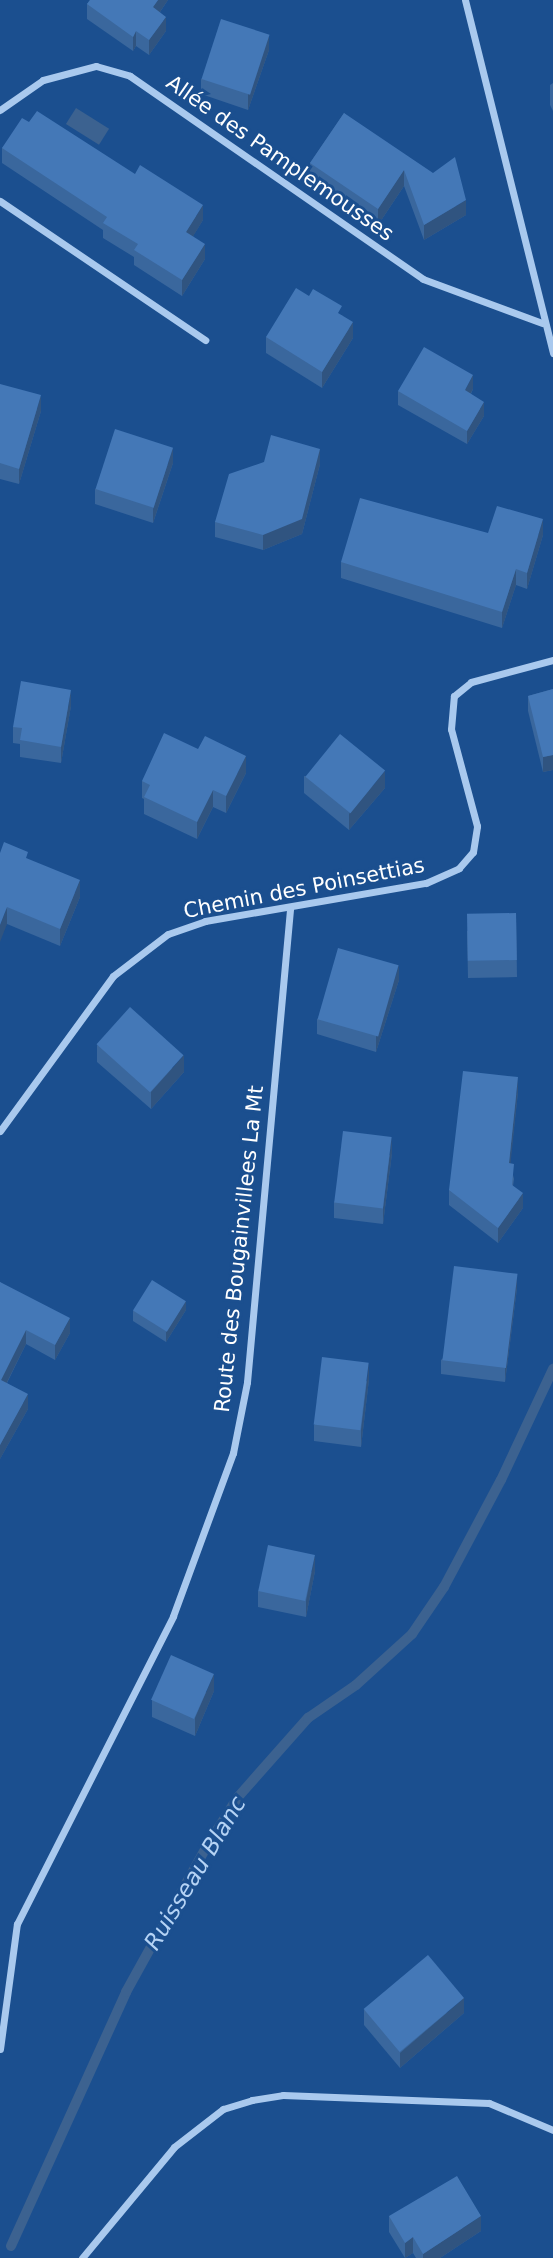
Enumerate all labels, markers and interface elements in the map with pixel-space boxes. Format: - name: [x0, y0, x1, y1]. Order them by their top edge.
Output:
- street label: Allée des Pamplemousses: [161, 70, 399, 246]
- street label: Chemin des Poinsettias: [181, 852, 427, 924]
- street label: Route des Bougainvillees La Mt: [209, 1084, 269, 1414]
- water label: Ruisseau Blanc: [138, 1791, 252, 1955]

